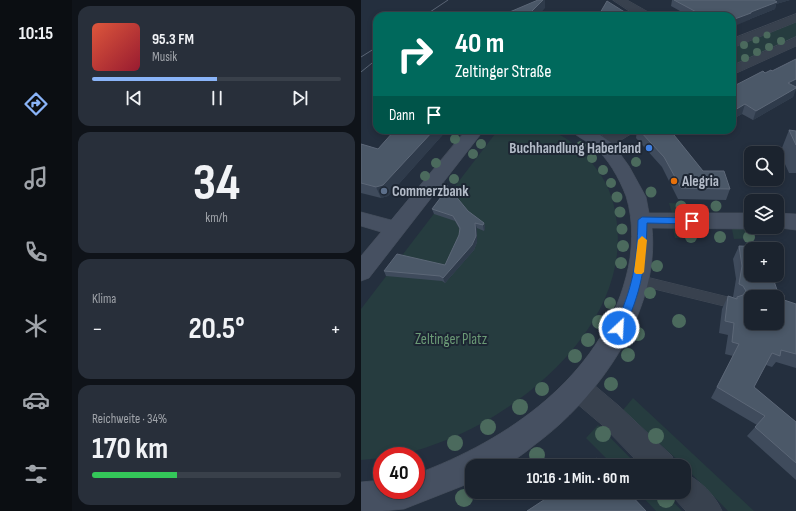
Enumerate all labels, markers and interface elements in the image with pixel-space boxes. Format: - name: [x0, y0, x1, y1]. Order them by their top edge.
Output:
- text: 10:15: [19, 23, 53, 44]
- text: 40 m: [455, 27, 504, 60]
- icon: right: [389, 28, 441, 80]
- text: 95.3 FM: [152, 30, 194, 49]
- text: Musik: [152, 49, 177, 65]
- text: Zeltinger Straße: [455, 61, 551, 82]
- icon: previous: [123, 87, 145, 109]
- icon: pause: [206, 87, 228, 109]
- icon: next: [289, 87, 311, 109]
- icon: directions: [22, 90, 50, 118]
- icon: arrive: [423, 104, 445, 126]
- text: Dann: [389, 106, 415, 125]
- place label: Buchhandlung Haberland: [509, 139, 641, 158]
- marker: Buchhandlung Haberland: [644, 143, 654, 153]
- map controls: [744, 146, 784, 330]
- button: search: [744, 146, 784, 186]
- text: 34: [193, 152, 240, 215]
- icon: music: [22, 164, 50, 192]
- place label: Alegria: [681, 172, 719, 191]
- marker: Alegria: [669, 176, 679, 186]
- place label: Commerzbank: [392, 182, 469, 201]
- marker: Commerzbank: [379, 186, 389, 196]
- button: layers: [744, 194, 784, 234]
- pin: [675, 204, 709, 238]
- text: km/h: [205, 210, 228, 226]
- icon: arrive: [681, 210, 703, 232]
- icon: phone: [22, 238, 50, 266]
- button: +: [744, 242, 784, 282]
- button: −: [744, 290, 784, 330]
- text: Klima: [92, 291, 116, 307]
- position arrow: [598, 307, 640, 349]
- text: 20.5°: [188, 311, 245, 347]
- icon: climate: [22, 312, 50, 340]
- text: −: [92, 316, 103, 343]
- text: +: [330, 316, 341, 343]
- park label: Zeltinger Platz: [415, 330, 488, 349]
- icon: car: [22, 386, 50, 414]
- text: Reichweite · 34%: [92, 411, 167, 427]
- text: 170 km: [92, 431, 168, 467]
- speed limit sign: 40: [373, 447, 425, 499]
- icon: filters: [22, 460, 50, 488]
- text: 10:16 · 1 Min. · 60 m: [527, 469, 630, 488]

